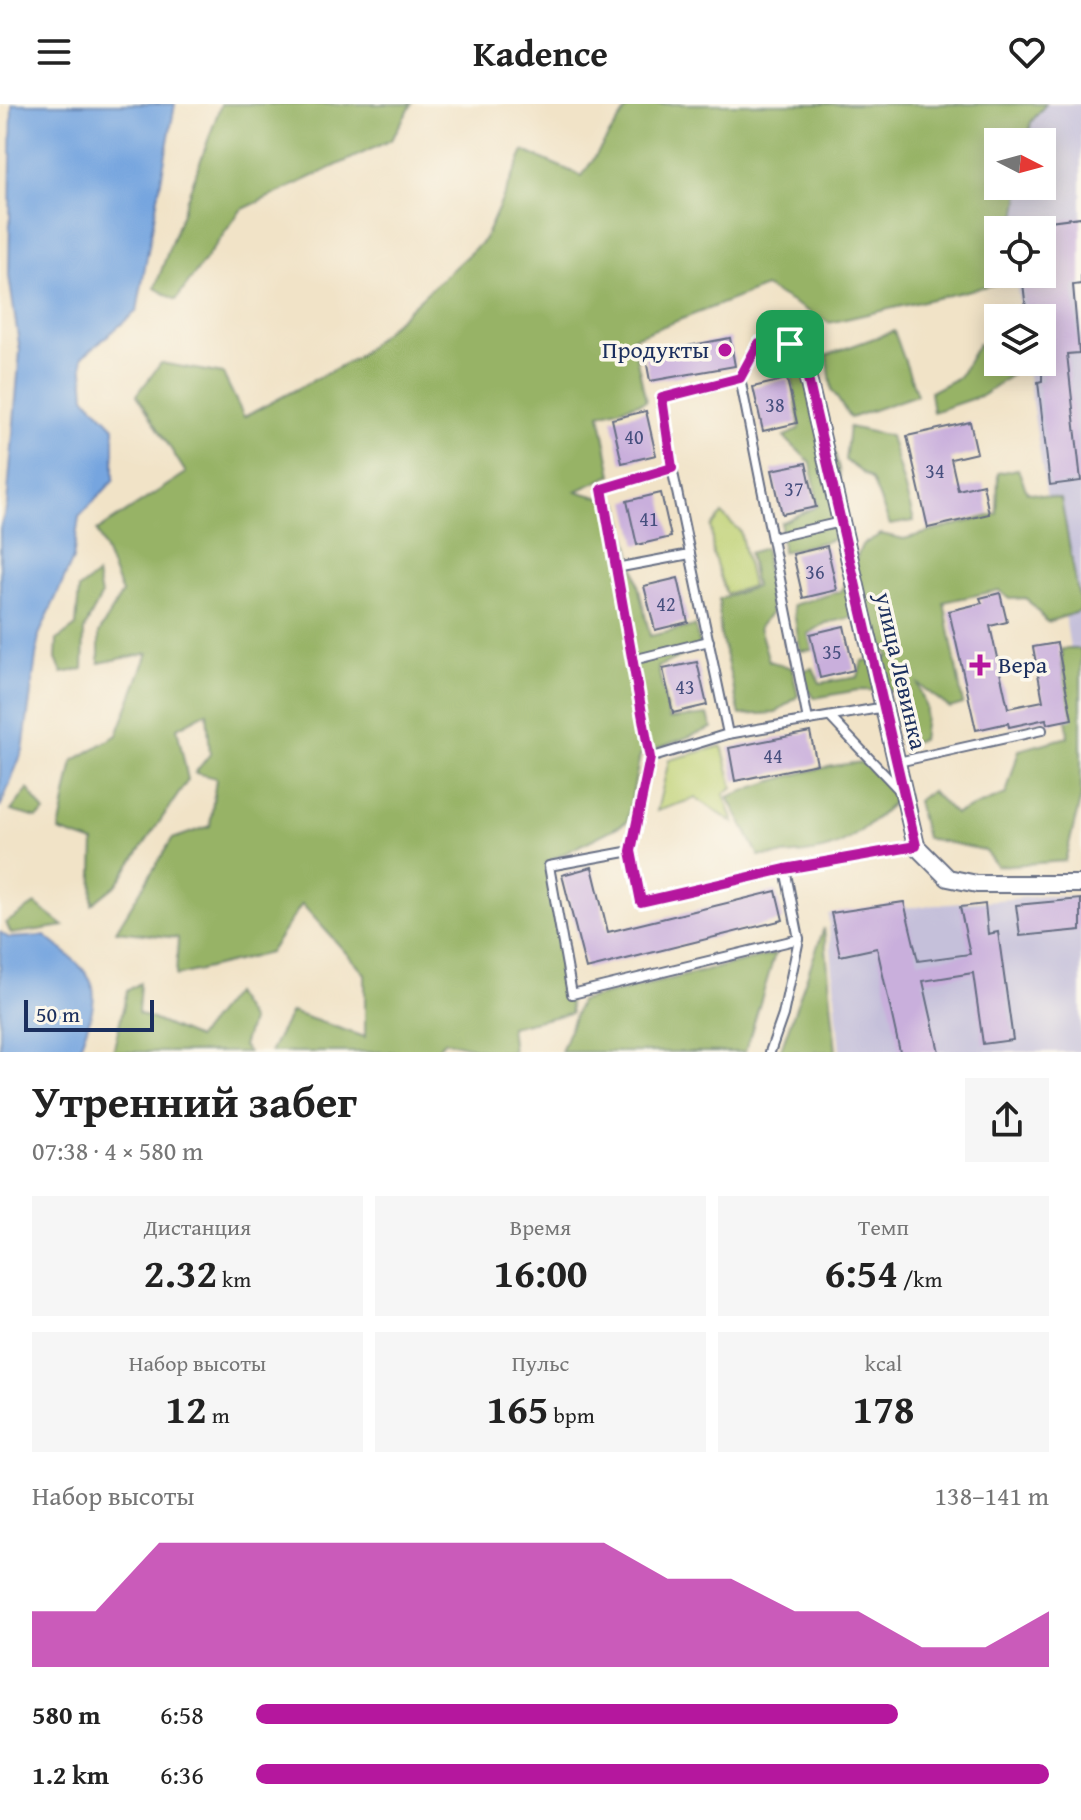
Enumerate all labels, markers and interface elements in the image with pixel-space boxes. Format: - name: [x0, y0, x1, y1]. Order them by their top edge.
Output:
- text: Kadence: [473, 26, 608, 79]
- icon: menu: [32, 30, 76, 74]
- icon: heart: [1005, 30, 1049, 74]
- north arrow: [984, 128, 1056, 200]
- map controls: [984, 128, 1056, 376]
- button: locate: [984, 216, 1056, 288]
- button: layers: [984, 304, 1056, 376]
- pin: [756, 310, 824, 378]
- icon: arrive: [768, 322, 812, 366]
- place label: Продукты: [602, 332, 709, 367]
- marker: Продукты: [716, 341, 734, 359]
- house number: 38: [765, 390, 785, 419]
- house number: 40: [624, 422, 644, 451]
- house number: 34: [925, 456, 945, 485]
- house number: 37: [784, 474, 804, 503]
- house number: 41: [639, 504, 659, 533]
- house number: 36: [805, 557, 825, 586]
- street label: улица Левинка: [866, 588, 937, 754]
- house number: 42: [656, 589, 676, 618]
- house number: 35: [822, 637, 842, 666]
- place label: Вера: [998, 647, 1048, 682]
- marker: Вера: [969, 654, 991, 676]
- house number: 43: [675, 672, 695, 701]
- house number: 44: [763, 741, 783, 770]
- scale bar: [24, 996, 154, 1032]
- text: 50 m: [36, 998, 80, 1030]
- text: Утренний забег: [32, 1069, 357, 1133]
- button: share: [965, 1078, 1049, 1162]
- text: 07:38 · 4 × 580 m: [32, 1131, 203, 1170]
- text: Дистанция: [144, 1211, 251, 1243]
- text: Время: [510, 1211, 571, 1243]
- text: Темп: [858, 1211, 909, 1243]
- text: 2.32: [144, 1243, 217, 1302]
- text: 16:00: [493, 1243, 588, 1302]
- text: 6:54: [825, 1243, 898, 1302]
- text: km: [217, 1263, 251, 1295]
- text: /km: [898, 1263, 942, 1295]
- text: Набор высоты: [129, 1347, 266, 1379]
- text: Пульс: [512, 1347, 569, 1379]
- text: kcal: [865, 1347, 902, 1379]
- text: 12: [165, 1379, 207, 1438]
- text: 165: [486, 1379, 549, 1438]
- text: 178: [852, 1379, 915, 1438]
- text: m: [207, 1399, 230, 1431]
- text: bpm: [549, 1399, 595, 1431]
- text: Набор высоты: [32, 1476, 194, 1515]
- text: 138–141 m: [935, 1476, 1049, 1515]
- text: 580 m: [32, 1695, 100, 1734]
- text: 6:58: [160, 1695, 204, 1734]
- text: 1.2 km: [32, 1755, 109, 1794]
- text: 6:36: [160, 1755, 204, 1794]

